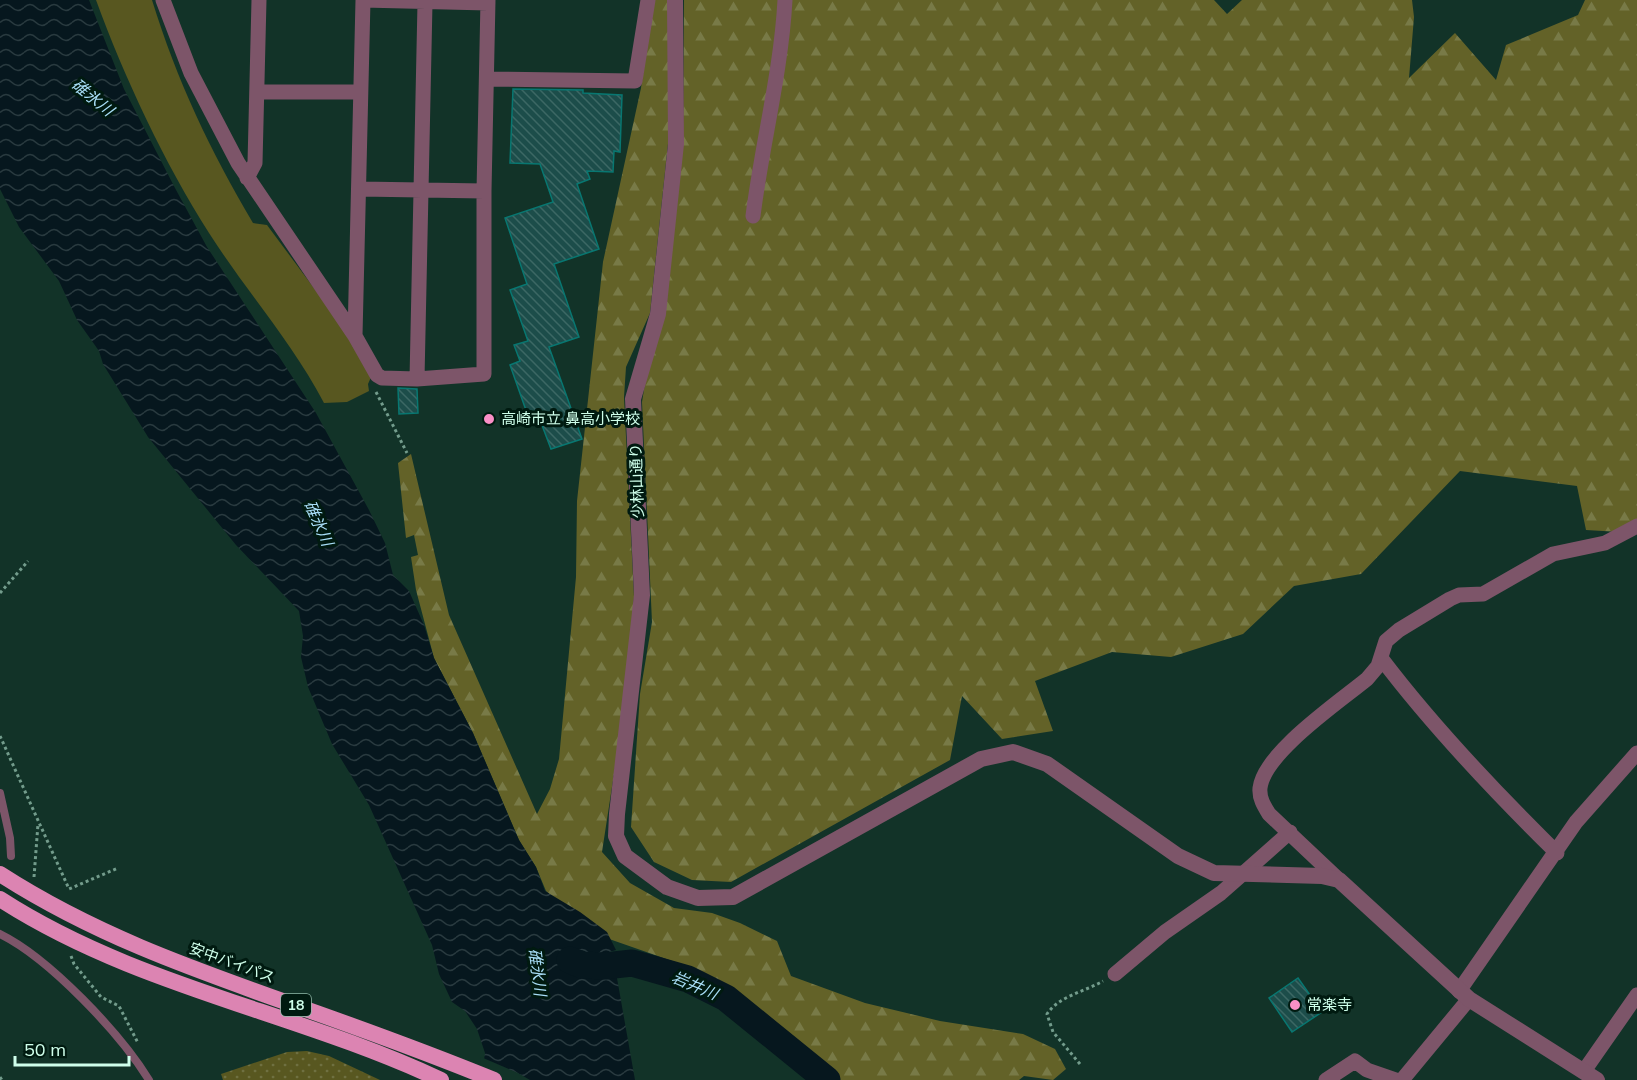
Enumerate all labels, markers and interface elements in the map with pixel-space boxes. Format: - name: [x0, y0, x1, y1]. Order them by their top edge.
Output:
- water label: 碓氷川: [68, 74, 119, 121]
- place label: 高崎市立 鼻高小学校: [501, 409, 640, 428]
- marker: 高崎市立 鼻高小学校: [482, 412, 496, 426]
- street label: 少林山通り: [626, 443, 647, 519]
- water label: 碓氷川: [300, 497, 339, 551]
- street label: 安中バイパス: [187, 938, 278, 987]
- water label: 碓氷川: [525, 947, 551, 999]
- water label: 岩井川: [669, 966, 723, 1004]
- road number: 18: [281, 994, 311, 1016]
- place label: 常楽寺: [1307, 995, 1352, 1014]
- marker: 常楽寺: [1288, 998, 1302, 1012]
- scale bar: [15, 1029, 129, 1067]
- text: 50 m: [24, 1038, 66, 1061]

